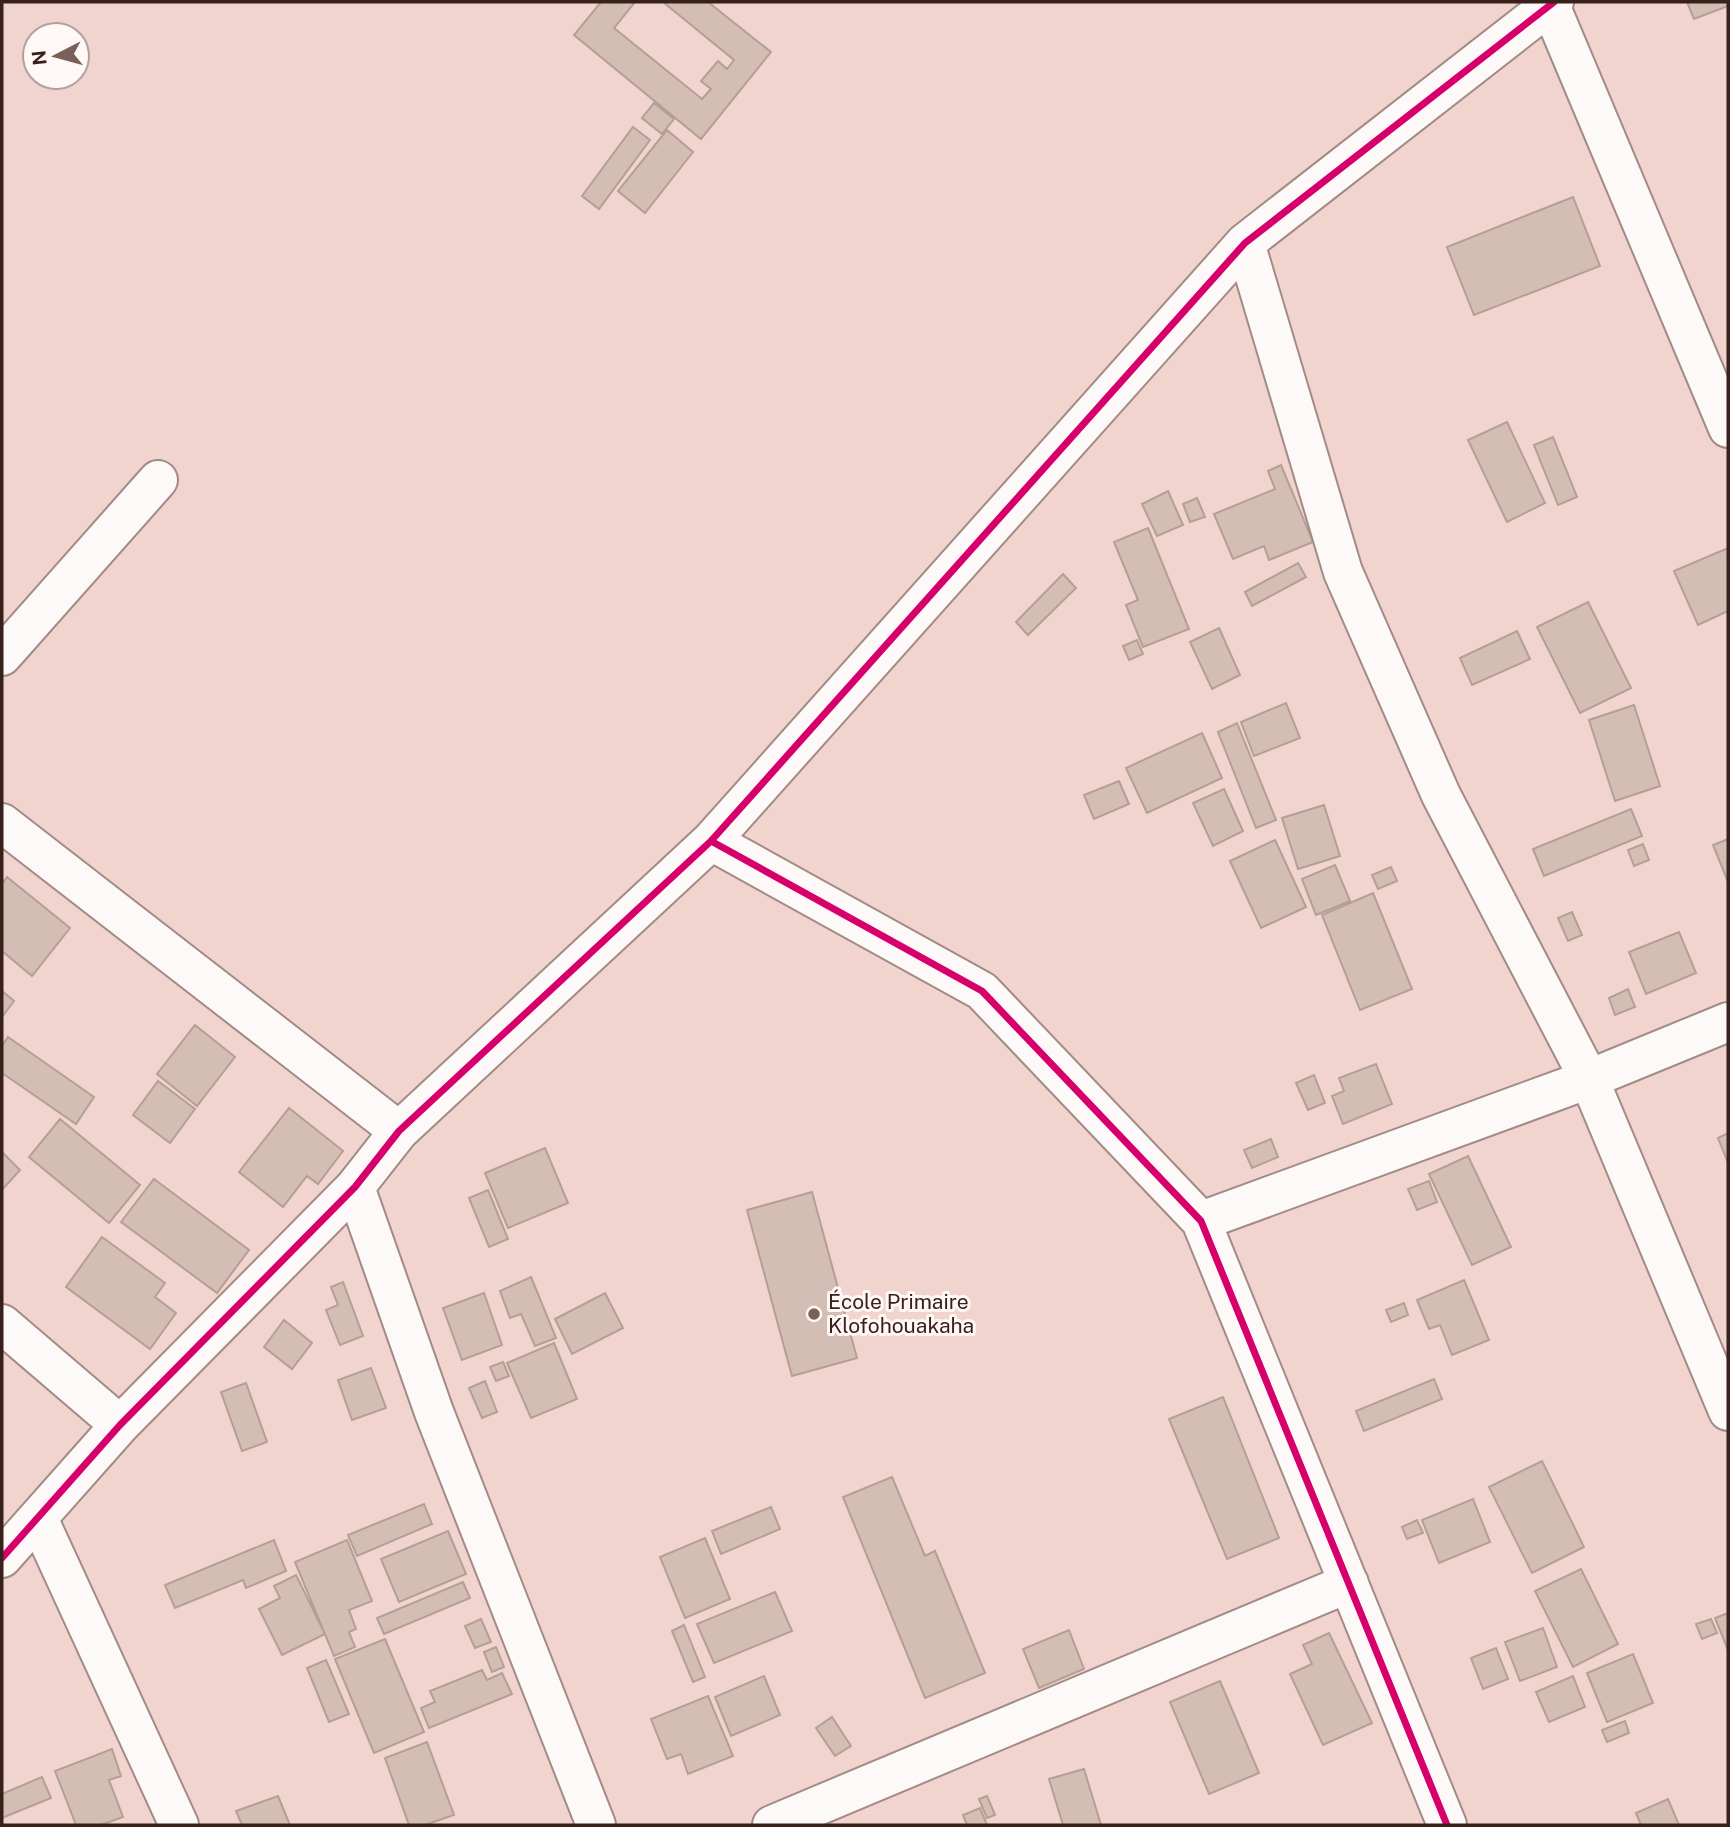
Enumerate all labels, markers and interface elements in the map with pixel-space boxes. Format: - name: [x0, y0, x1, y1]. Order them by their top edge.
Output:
- north arrow: [21, 21, 91, 91]
- text: N: [27, 49, 51, 66]
- place label: École Primaire Klofohouakaha: [828, 1289, 974, 1338]
- marker: École Primaire Klofohouakaha: [806, 1306, 822, 1322]

